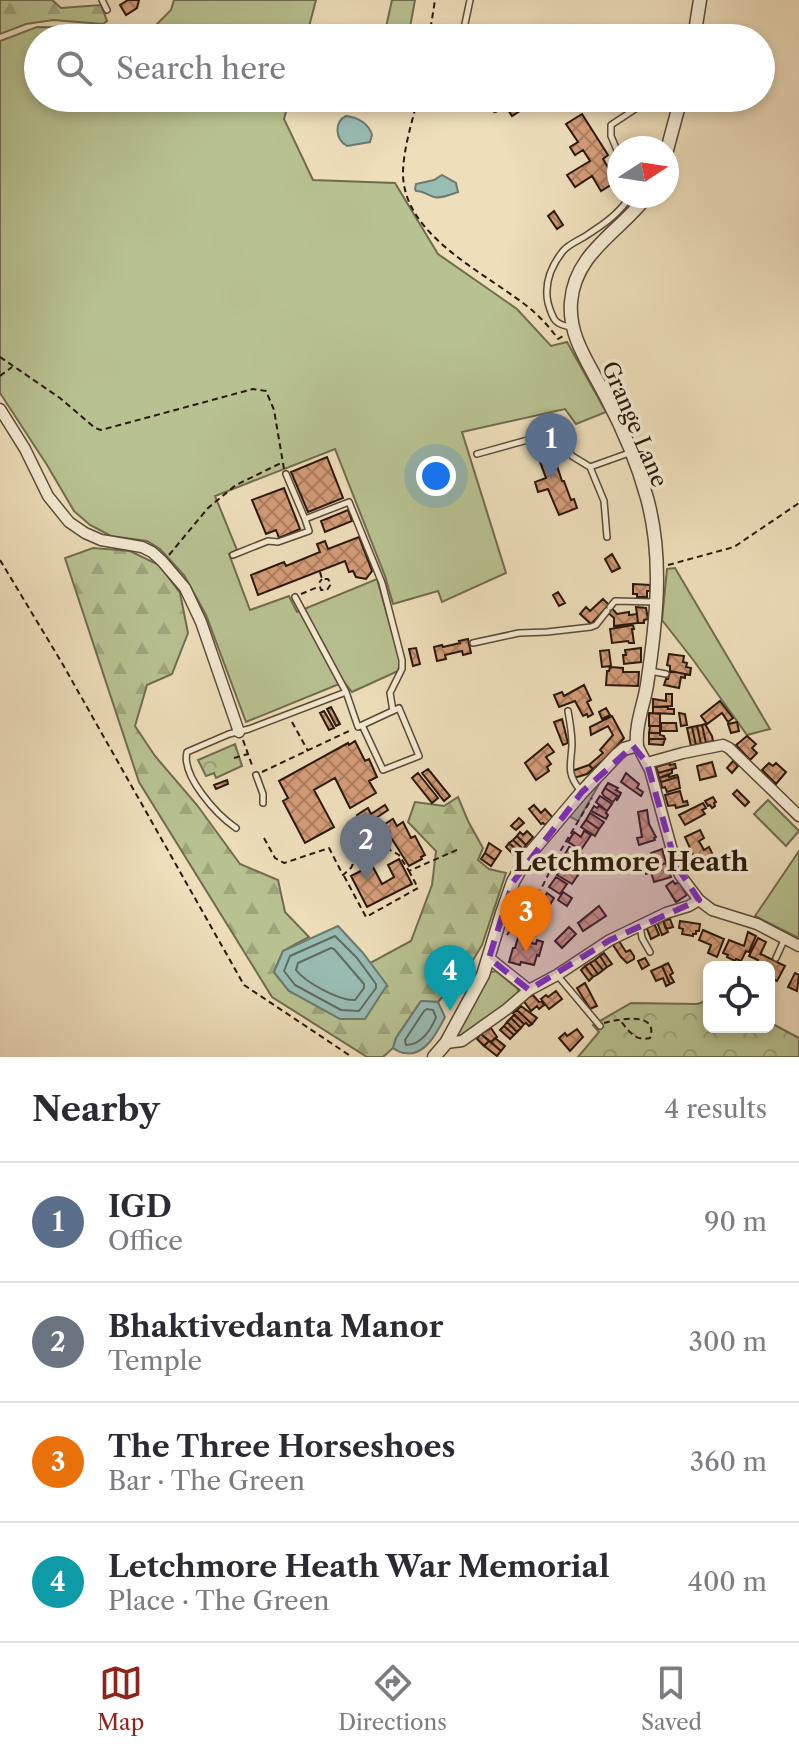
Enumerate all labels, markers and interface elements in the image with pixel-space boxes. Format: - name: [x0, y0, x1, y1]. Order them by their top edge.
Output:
- search box: [24, 24, 775, 112]
- icon: search: [52, 46, 96, 90]
- text: Search here: [116, 50, 286, 87]
- north arrow: [607, 136, 679, 208]
- street label: Grange Lane: [596, 357, 673, 491]
- pin: 1: [525, 413, 577, 479]
- your location: [416, 456, 456, 496]
- pin: 2: [340, 814, 392, 880]
- district label: Letchmore Heath: [513, 846, 749, 878]
- pin: 3: [500, 886, 552, 952]
- pin: 4: [424, 945, 476, 1011]
- map controls: [703, 961, 775, 1033]
- button: locate: [703, 961, 775, 1033]
- text: Nearby: [32, 1088, 160, 1130]
- text: 4 results: [664, 1093, 767, 1125]
- text: IGD: [108, 1188, 172, 1225]
- text: 1: [52, 1206, 64, 1238]
- text: 90 m: [704, 1206, 767, 1238]
- text: Office: [108, 1225, 183, 1257]
- text: Bhaktivedanta Manor: [108, 1308, 443, 1345]
- text: 2: [50, 1326, 66, 1358]
- text: 300 m: [689, 1326, 767, 1358]
- text: Temple: [108, 1345, 202, 1377]
- text: The Three Horseshoes: [108, 1428, 455, 1465]
- text: 3: [51, 1446, 65, 1478]
- text: 360 m: [690, 1446, 767, 1478]
- text: Bar · The Green: [108, 1465, 305, 1497]
- text: Letchmore Heath War Memorial: [108, 1548, 610, 1585]
- text: 4: [50, 1566, 66, 1598]
- text: 400 m: [688, 1566, 767, 1598]
- text: Place · The Green: [108, 1585, 330, 1617]
- tab: Map: [97, 1661, 144, 1736]
- tab: Directions: [338, 1661, 447, 1736]
- tab: Saved: [641, 1661, 702, 1736]

